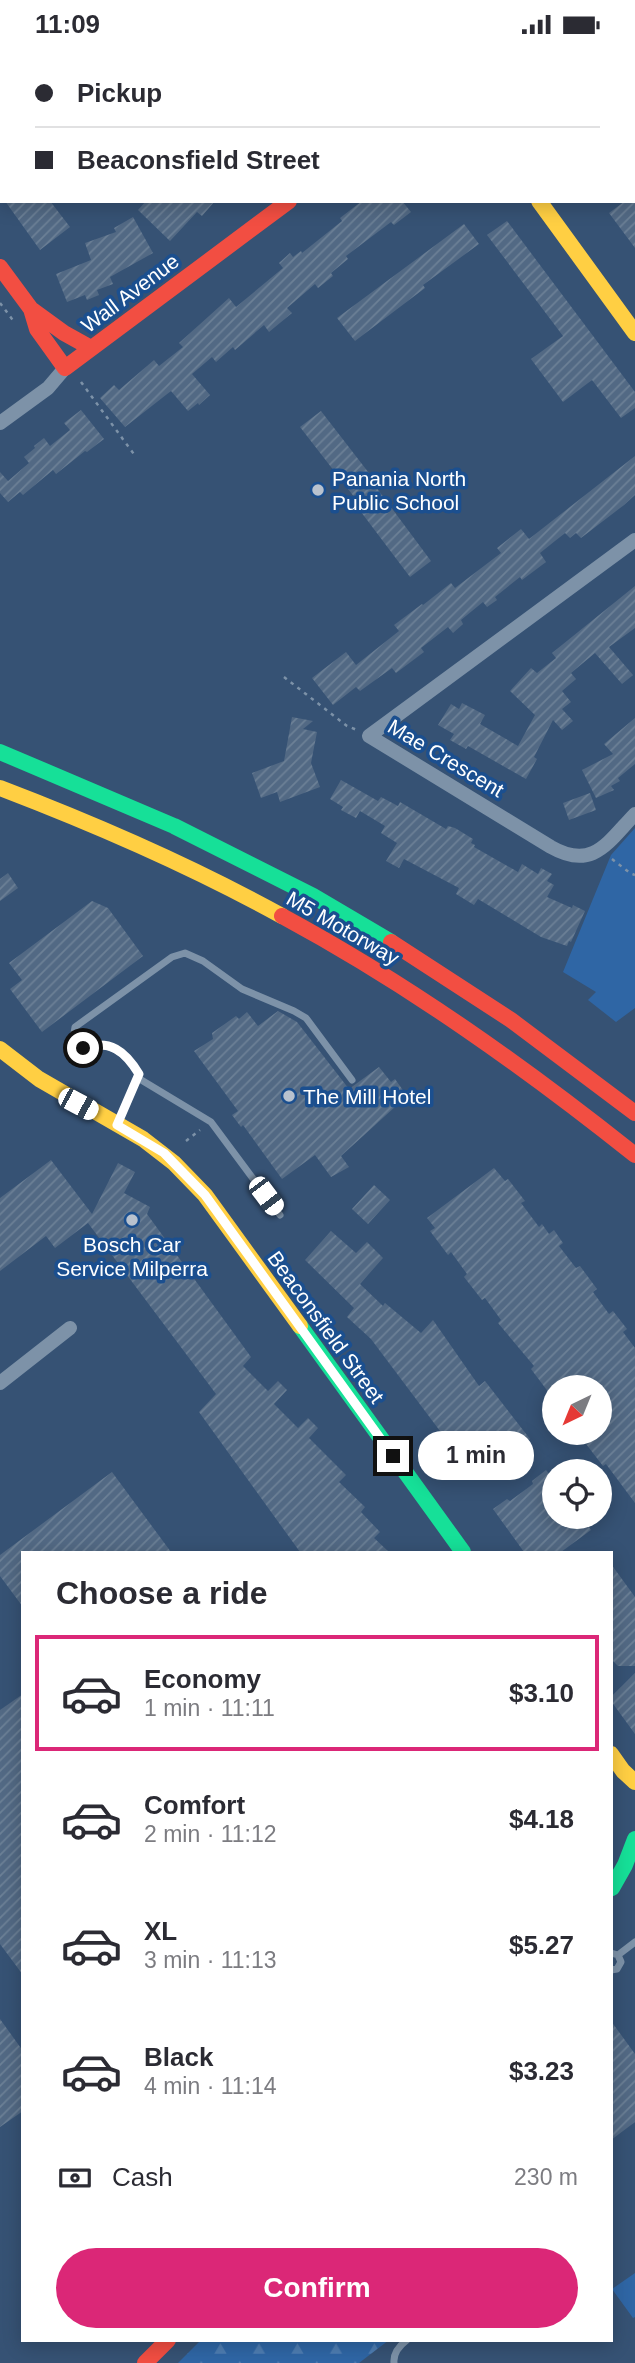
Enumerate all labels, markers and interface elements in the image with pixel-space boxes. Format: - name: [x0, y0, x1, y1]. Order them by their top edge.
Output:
- text: 11:09: [35, 9, 100, 39]
- text: Pickup: [77, 78, 162, 108]
- text: Beaconsfield Street: [77, 145, 320, 175]
- street label: Wall Avenue: [77, 249, 183, 337]
- place label: Panania North Public School: [332, 467, 466, 514]
- marker: Panania North Public School: [310, 482, 326, 498]
- street label: Mae Crescent: [384, 714, 508, 802]
- street label: M5 Motorway: [283, 887, 404, 970]
- route start: [67, 1032, 99, 1064]
- car: [55, 1085, 102, 1123]
- place label: The Mill Hotel: [303, 1085, 431, 1108]
- marker: The Mill Hotel: [281, 1088, 297, 1104]
- car: [245, 1173, 288, 1219]
- marker: Bosch Car Service Milperra: [124, 1212, 140, 1228]
- place label: Bosch Car Service Milperra: [56, 1233, 208, 1280]
- street label: Beaconsfield Street: [263, 1247, 389, 1408]
- north arrow: [542, 1375, 612, 1445]
- map controls: [542, 1375, 612, 1529]
- callout: 1 min: [418, 1431, 533, 1481]
- route end: [377, 1440, 409, 1472]
- text: 1 min: [446, 1442, 506, 1468]
- button: locate: [542, 1459, 612, 1529]
- text: Choose a ride: [56, 1575, 268, 1611]
- icon: car: [60, 1662, 123, 1725]
- text: Economy: [144, 1664, 261, 1694]
- text: $3.10: [509, 1678, 574, 1708]
- text: 1 min · 11:11: [144, 1695, 275, 1721]
- icon: car: [60, 1788, 123, 1851]
- text: Comfort: [144, 1790, 245, 1820]
- text: $4.18: [509, 1804, 574, 1834]
- text: 2 min · 11:12: [144, 1821, 277, 1847]
- icon: car: [60, 1914, 123, 1977]
- text: XL: [144, 1916, 177, 1946]
- text: $5.27: [509, 1930, 574, 1960]
- text: 3 min · 11:13: [144, 1947, 277, 1973]
- icon: car: [60, 2040, 123, 2103]
- text: Black: [144, 2042, 213, 2072]
- text: $3.23: [509, 2056, 574, 2086]
- text: 4 min · 11:14: [144, 2073, 277, 2099]
- icon: cash: [56, 2159, 94, 2197]
- text: Cash: [112, 2162, 173, 2192]
- text: 230 m: [514, 2164, 578, 2190]
- button: Confirm: [56, 2248, 578, 2328]

